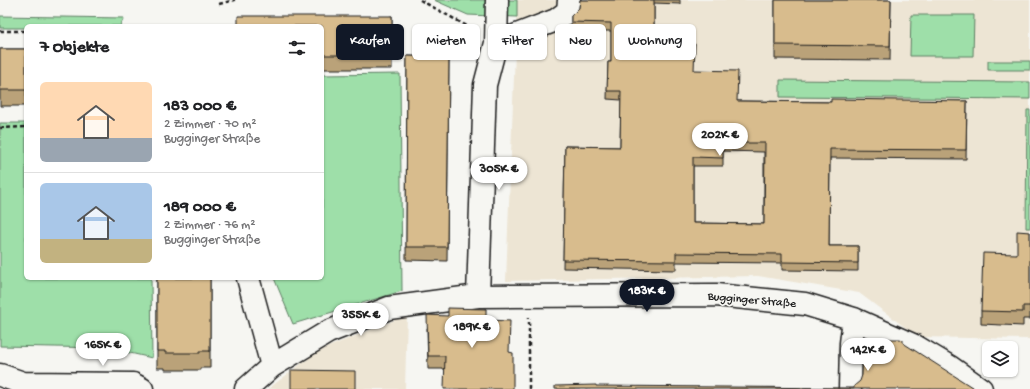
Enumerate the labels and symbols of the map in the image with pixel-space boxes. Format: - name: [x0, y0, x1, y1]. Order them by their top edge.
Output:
- pin: 202K €: [687, 123, 753, 157]
- pin: 305K €: [466, 157, 532, 191]
- pin: 183K €: [614, 279, 680, 313]
- street label: Bugginger Straße: [706, 290, 797, 312]
- pin: 355K €: [328, 303, 394, 337]
- pin: 189K €: [439, 315, 505, 349]
- pin: 165K €: [70, 333, 136, 367]
- pin: 142K €: [835, 338, 901, 372]

